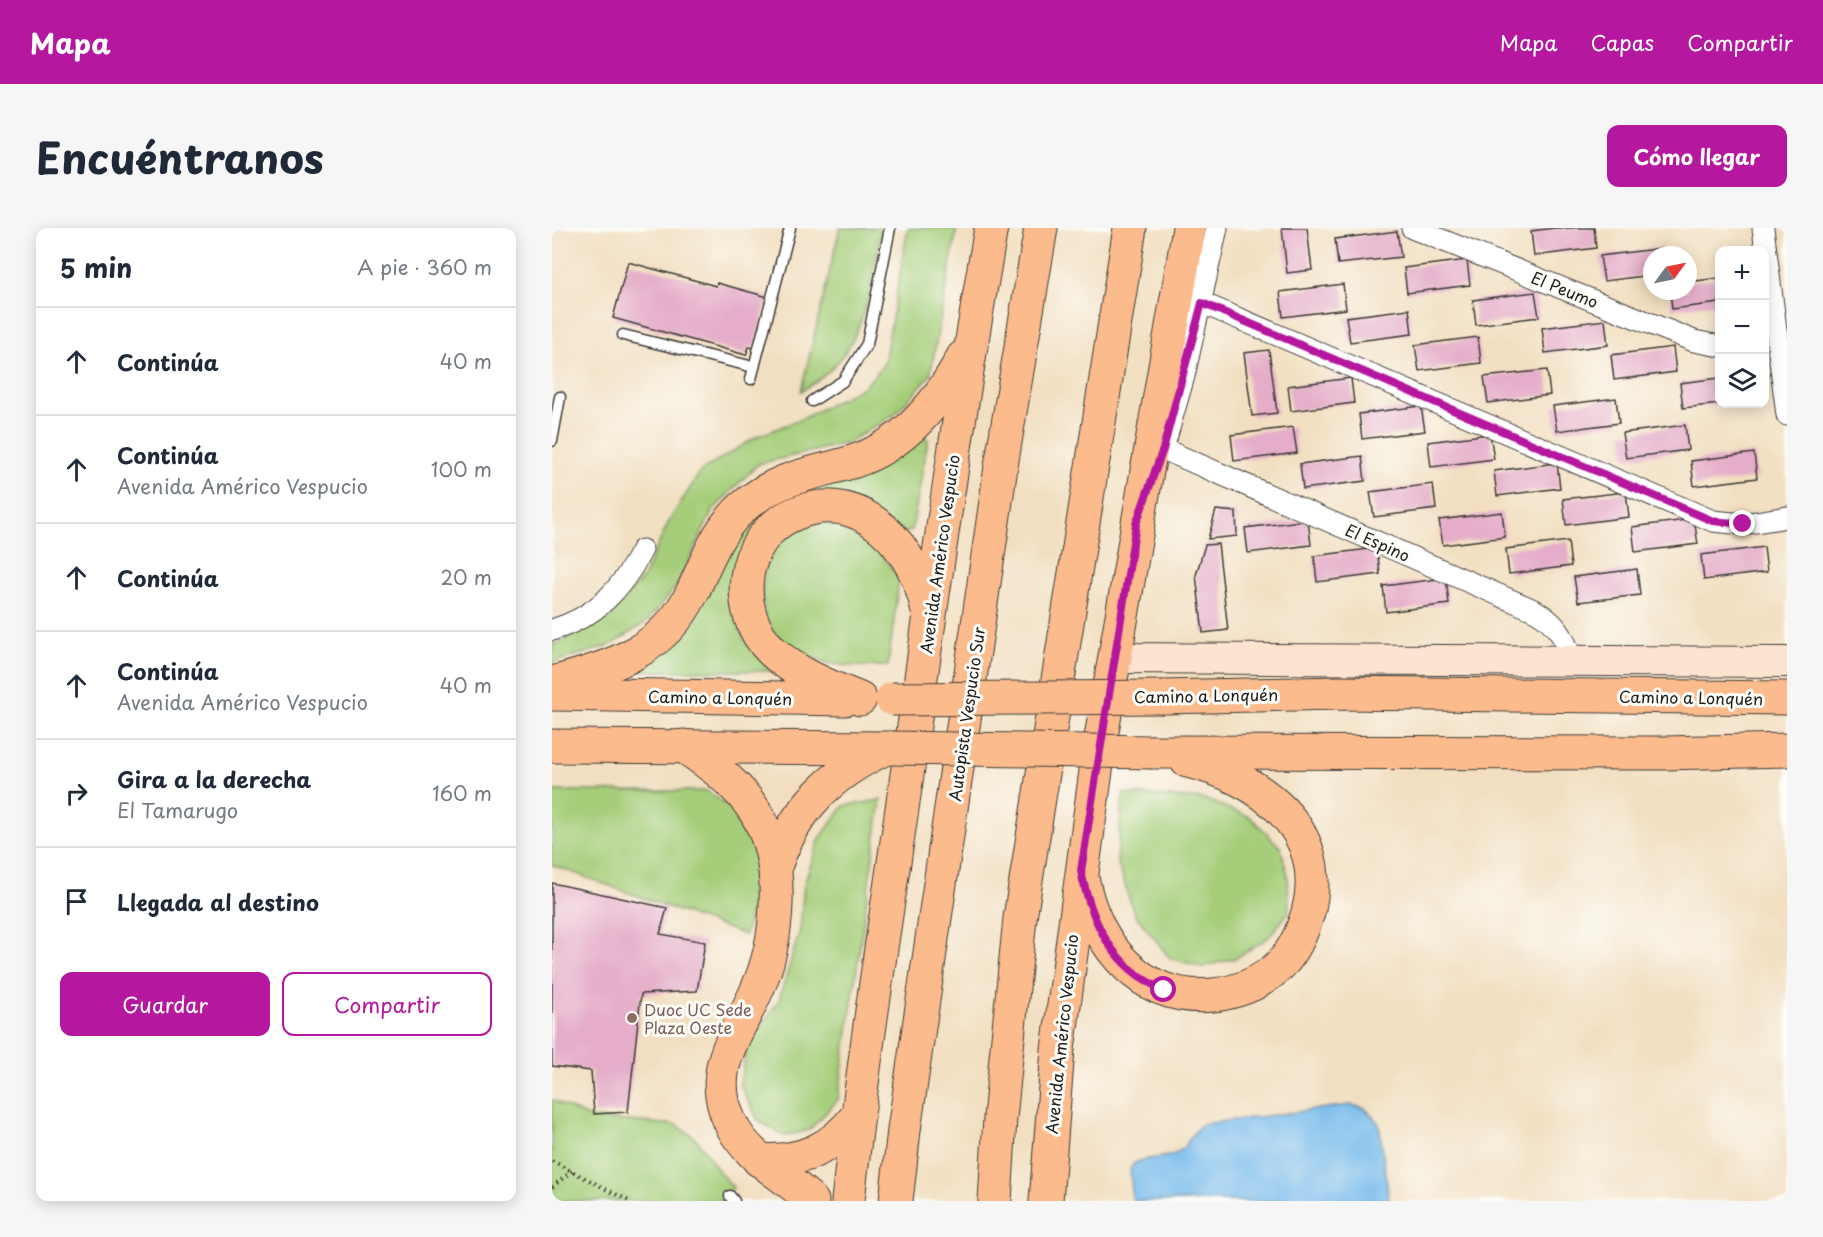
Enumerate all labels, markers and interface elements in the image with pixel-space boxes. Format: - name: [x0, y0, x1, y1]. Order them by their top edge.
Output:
- text: Mapa: [30, 21, 111, 64]
- text: Mapa: [1500, 26, 1558, 58]
- text: Capas: [1591, 26, 1654, 58]
- text: Compartir: [1687, 26, 1793, 58]
- text: Encuéntranos: [36, 125, 324, 188]
- button: Cómo llegar: [1607, 125, 1787, 187]
- north arrow: [1643, 246, 1697, 300]
- map controls: [1715, 246, 1769, 408]
- button: +: [1715, 246, 1769, 300]
- text: 5 min: [60, 248, 132, 287]
- text: A pie · 360 m: [357, 252, 492, 282]
- street label: El Peumo: [1528, 265, 1602, 313]
- button: −: [1715, 300, 1769, 354]
- icon: ahead: [60, 345, 93, 378]
- text: Continúa: [117, 345, 219, 378]
- text: 40 m: [440, 346, 492, 376]
- button: layers: [1715, 354, 1769, 408]
- text: Continúa: [117, 438, 219, 471]
- icon: ahead: [60, 453, 93, 486]
- street label: Avenida Américo Vespucio: [913, 453, 965, 655]
- text: 100 m: [431, 454, 492, 484]
- text: Avenida Américo Vespucio: [117, 471, 368, 501]
- route end: [1729, 510, 1755, 536]
- street label: El Espino: [1342, 517, 1414, 567]
- icon: ahead: [60, 561, 93, 594]
- text: Continúa: [117, 561, 219, 594]
- text: 20 m: [440, 562, 492, 592]
- street label: Autopista Vespucio Sur: [942, 625, 990, 803]
- text: Continúa: [117, 654, 219, 687]
- icon: ahead: [60, 669, 93, 702]
- text: 40 m: [440, 670, 492, 700]
- street label: Camino a Lonquén: [1134, 682, 1278, 708]
- street label: Camino a Lonquén: [648, 684, 792, 710]
- street label: Camino a Lonquén: [1619, 684, 1763, 710]
- text: Avenida Américo Vespucio: [117, 687, 368, 717]
- text: Gira a la derecha: [117, 762, 311, 795]
- icon: right: [60, 777, 93, 810]
- text: 160 m: [432, 778, 492, 808]
- text: El Tamarugo: [117, 795, 238, 825]
- icon: arrive: [60, 885, 93, 918]
- text: Llegada al destino: [117, 885, 319, 918]
- street label: Avenida Américo Vespucio: [1039, 933, 1083, 1135]
- button: Guardar: [60, 972, 270, 1036]
- button: Compartir: [282, 972, 492, 1036]
- route start: [1150, 976, 1176, 1002]
- place label: Duoc UC Sede Plaza Oeste: [644, 997, 752, 1039]
- marker: Duoc UC Sede Plaza Oeste: [625, 1011, 639, 1025]

